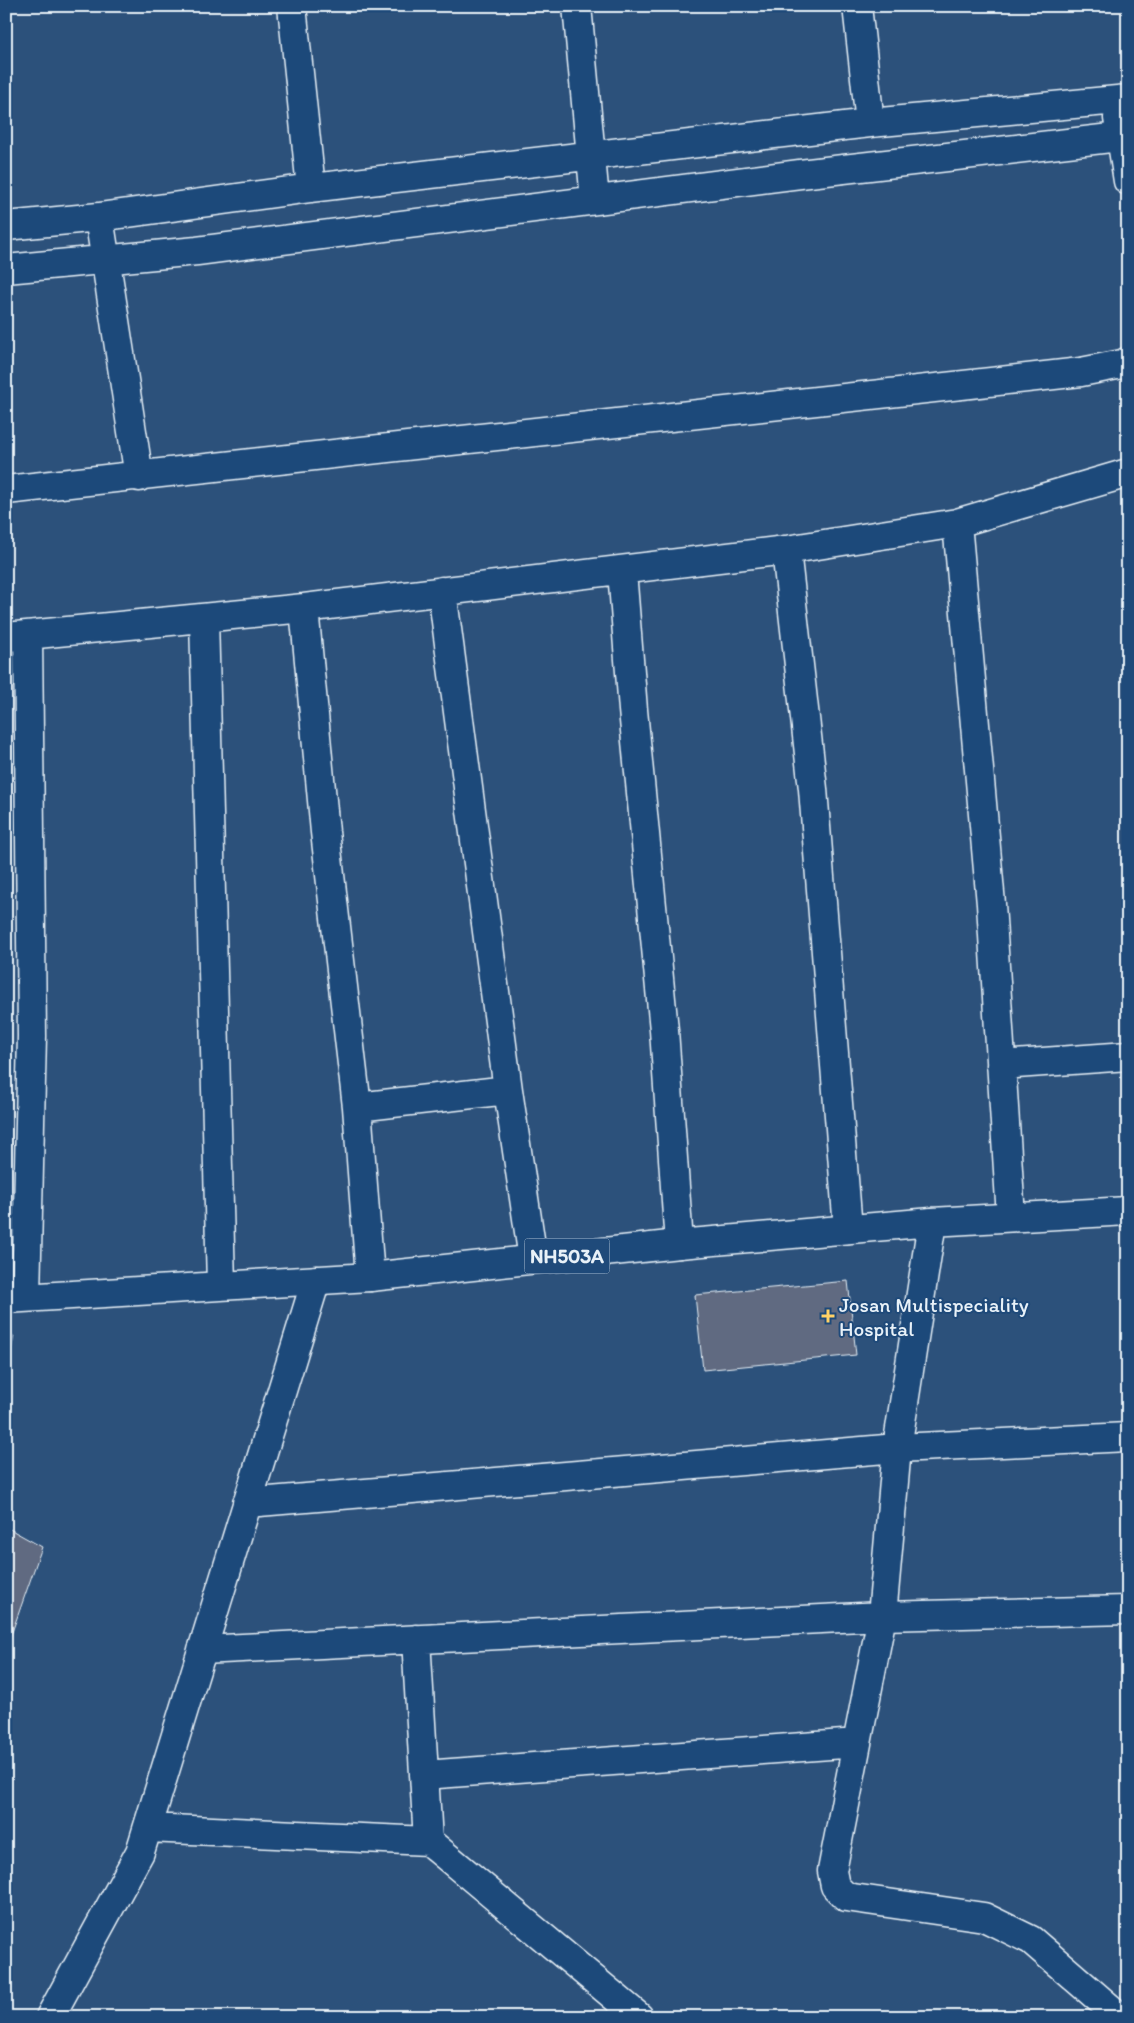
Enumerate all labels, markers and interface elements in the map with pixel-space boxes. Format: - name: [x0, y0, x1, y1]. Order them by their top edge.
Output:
- road number: NH503A: [524, 1238, 610, 1274]
- place label: Josan Multispeciality Hospital: [839, 1292, 1029, 1341]
- marker: Josan Multispeciality Hospital: [821, 1309, 835, 1323]

